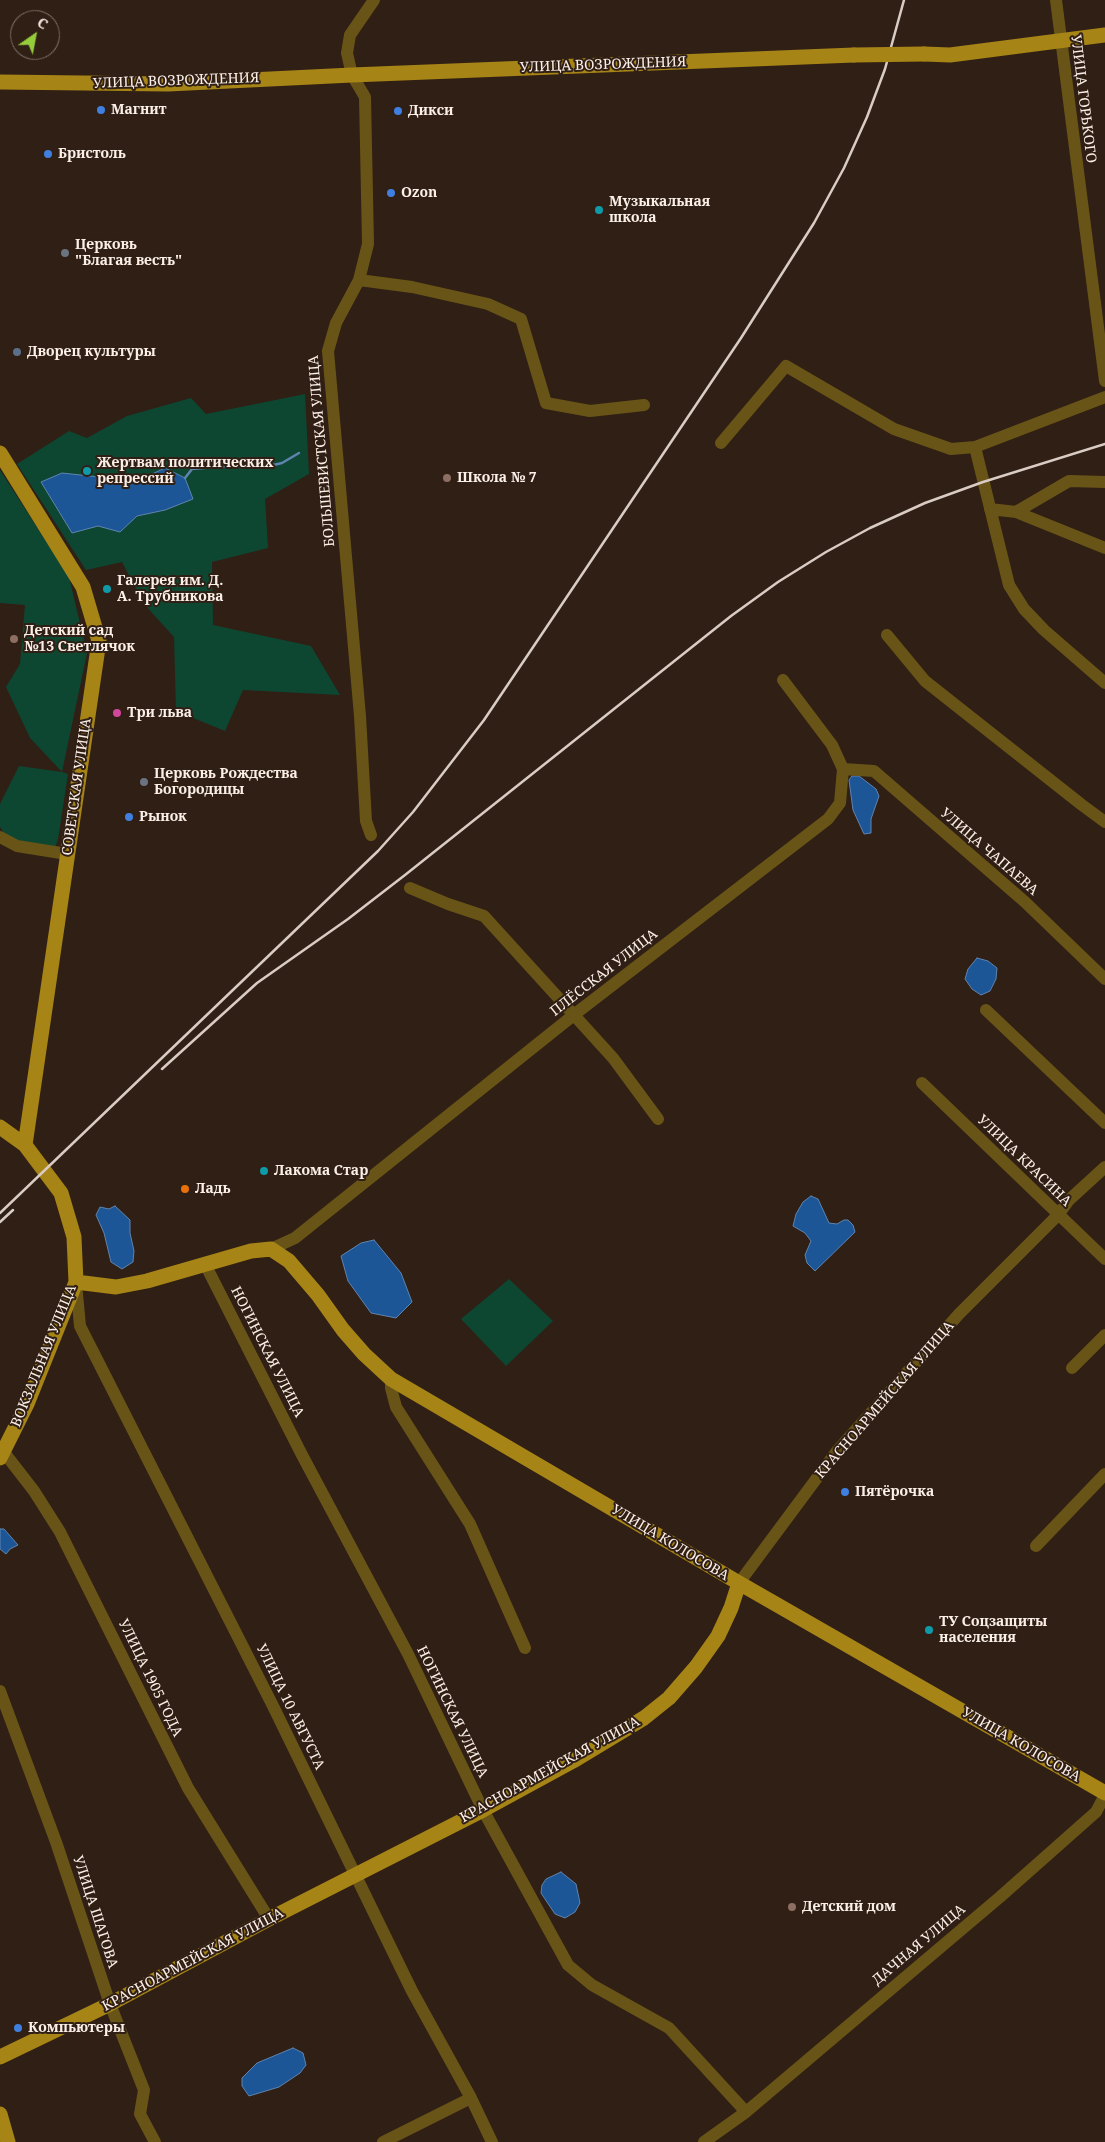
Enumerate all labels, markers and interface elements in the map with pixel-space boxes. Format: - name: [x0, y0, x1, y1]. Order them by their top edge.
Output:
- north arrow: [10, 10, 60, 60]
- text: С: [34, 12, 52, 33]
- street label: УЛИЦА ГОРЬКОГО: [1067, 34, 1099, 164]
- street label: УЛИЦА ВОЗРОЖДЕНИЯ: [520, 54, 686, 76]
- street label: УЛИЦА ВОЗРОЖДЕНИЯ: [93, 70, 259, 92]
- place label: Магнит: [111, 102, 167, 118]
- place label: Дикси: [408, 103, 454, 119]
- marker: Магнит: [95, 104, 107, 116]
- marker: Дикси: [392, 105, 404, 117]
- place label: Бристоль: [58, 146, 126, 162]
- marker: Бристоль: [42, 148, 54, 160]
- place label: Ozon: [401, 185, 437, 201]
- marker: Ozon: [385, 187, 397, 199]
- place label: Музыкальная школа: [609, 194, 710, 226]
- marker: Музыкальная школа: [593, 204, 605, 216]
- place label: Церковь "Благая весть": [75, 237, 182, 270]
- marker: Церковь "Благая весть": [59, 247, 71, 259]
- place label: Дворец культуры: [27, 344, 156, 360]
- marker: Дворец культуры: [11, 346, 23, 358]
- street label: БОЛЬШЕВИСТСКАЯ УЛИЦА: [305, 354, 339, 548]
- place label: Жертвам политических репрессий: [97, 455, 274, 488]
- marker: Жертвам политических репрессий: [81, 465, 93, 477]
- place label: Школа № 7: [457, 470, 537, 486]
- marker: Школа № 7: [441, 472, 453, 484]
- place label: Галерея им. Д. А. Трубникова: [117, 573, 224, 606]
- marker: Галерея им. Д. А. Трубникова: [101, 583, 113, 595]
- place label: Детский сад №13 Светлячок: [24, 623, 135, 656]
- marker: Детский сад №13 Светлячок: [8, 633, 20, 645]
- place label: Три льва: [127, 705, 192, 721]
- marker: Три льва: [111, 707, 123, 719]
- street label: СОВЕТСКАЯ УЛИЦА: [59, 717, 95, 857]
- place label: Церковь Рождества Богородицы: [154, 766, 298, 799]
- marker: Церковь Рождества Богородицы: [138, 776, 150, 788]
- street label: УЛИЦА ЧАПАЕВА: [937, 805, 1041, 899]
- place label: Рынок: [139, 809, 187, 825]
- marker: Рынок: [123, 811, 135, 823]
- street label: ПЛЁССКАЯ УЛИЦА: [547, 926, 661, 1020]
- street label: УЛИЦА КРАСИНА: [973, 1112, 1075, 1210]
- place label: Лакома Стар: [274, 1163, 368, 1179]
- marker: Лакома Стар: [258, 1165, 270, 1177]
- place label: Ладь: [195, 1181, 231, 1197]
- marker: Ладь: [179, 1183, 191, 1195]
- street label: ВОКЗАЛЬНАЯ УЛИЦА: [8, 1282, 80, 1430]
- street label: НОГИНСКАЯ УЛИЦА: [227, 1284, 307, 1420]
- street label: КРАСНОАРМЕЙСКАЯ УЛИЦА: [812, 1318, 958, 1482]
- place label: Пятёрочка: [855, 1484, 934, 1500]
- marker: Пятёрочка: [839, 1486, 851, 1498]
- street label: УЛИЦА КОЛОСОВА: [608, 1501, 732, 1585]
- place label: ТУ Соцзащиты населения: [939, 1614, 1047, 1646]
- street label: УЛИЦА 1905 ГОДА: [114, 1617, 186, 1739]
- marker: ТУ Соцзащиты населения: [923, 1624, 935, 1636]
- street label: УЛИЦА 10 АВГУСТА: [252, 1641, 328, 1773]
- street label: НОГИНСКАЯ УЛИЦА: [413, 1643, 491, 1781]
- street label: УЛИЦА КОЛОСОВА: [959, 1704, 1083, 1786]
- street label: КРАСНОАРМЕЙСКАЯ УЛИЦА: [457, 1713, 643, 1827]
- street label: УЛИЦА ШАГОВА: [69, 1854, 121, 1970]
- place label: Детский дом: [802, 1899, 896, 1915]
- marker: Детский дом: [786, 1901, 798, 1913]
- street label: ДАЧНАЯ УЛИЦА: [869, 1901, 969, 1989]
- street label: КРАСНОАРМЕЙСКАЯ УЛИЦА: [99, 1905, 287, 2015]
- place label: Компьютеры: [28, 2020, 125, 2036]
- marker: Компьютеры: [12, 2022, 24, 2034]

